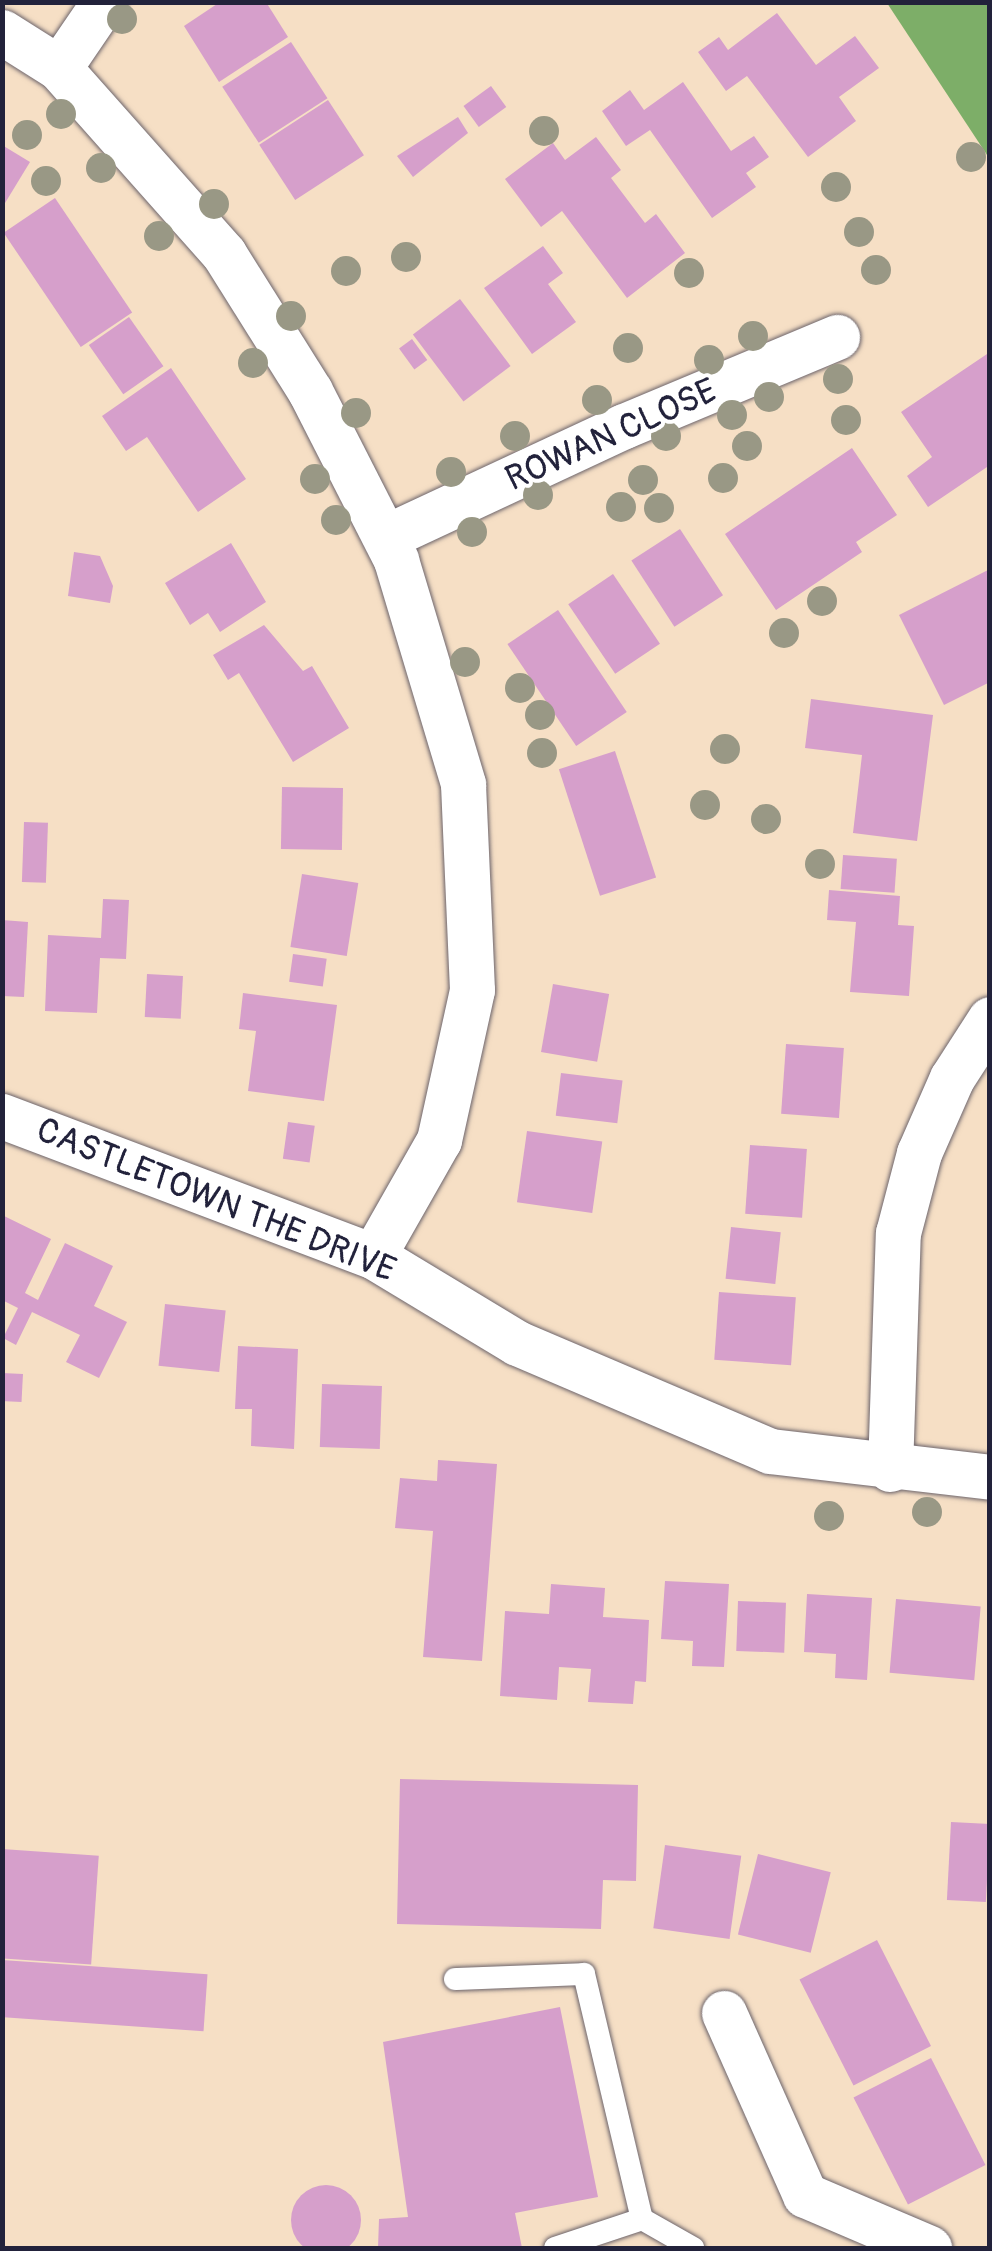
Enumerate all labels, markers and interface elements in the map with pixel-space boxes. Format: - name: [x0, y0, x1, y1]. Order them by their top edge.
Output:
- street label: ROWAN CLOSE: [499, 370, 723, 500]
- street label: CASTLETOWN THE DRIVE: [30, 1109, 402, 1291]

